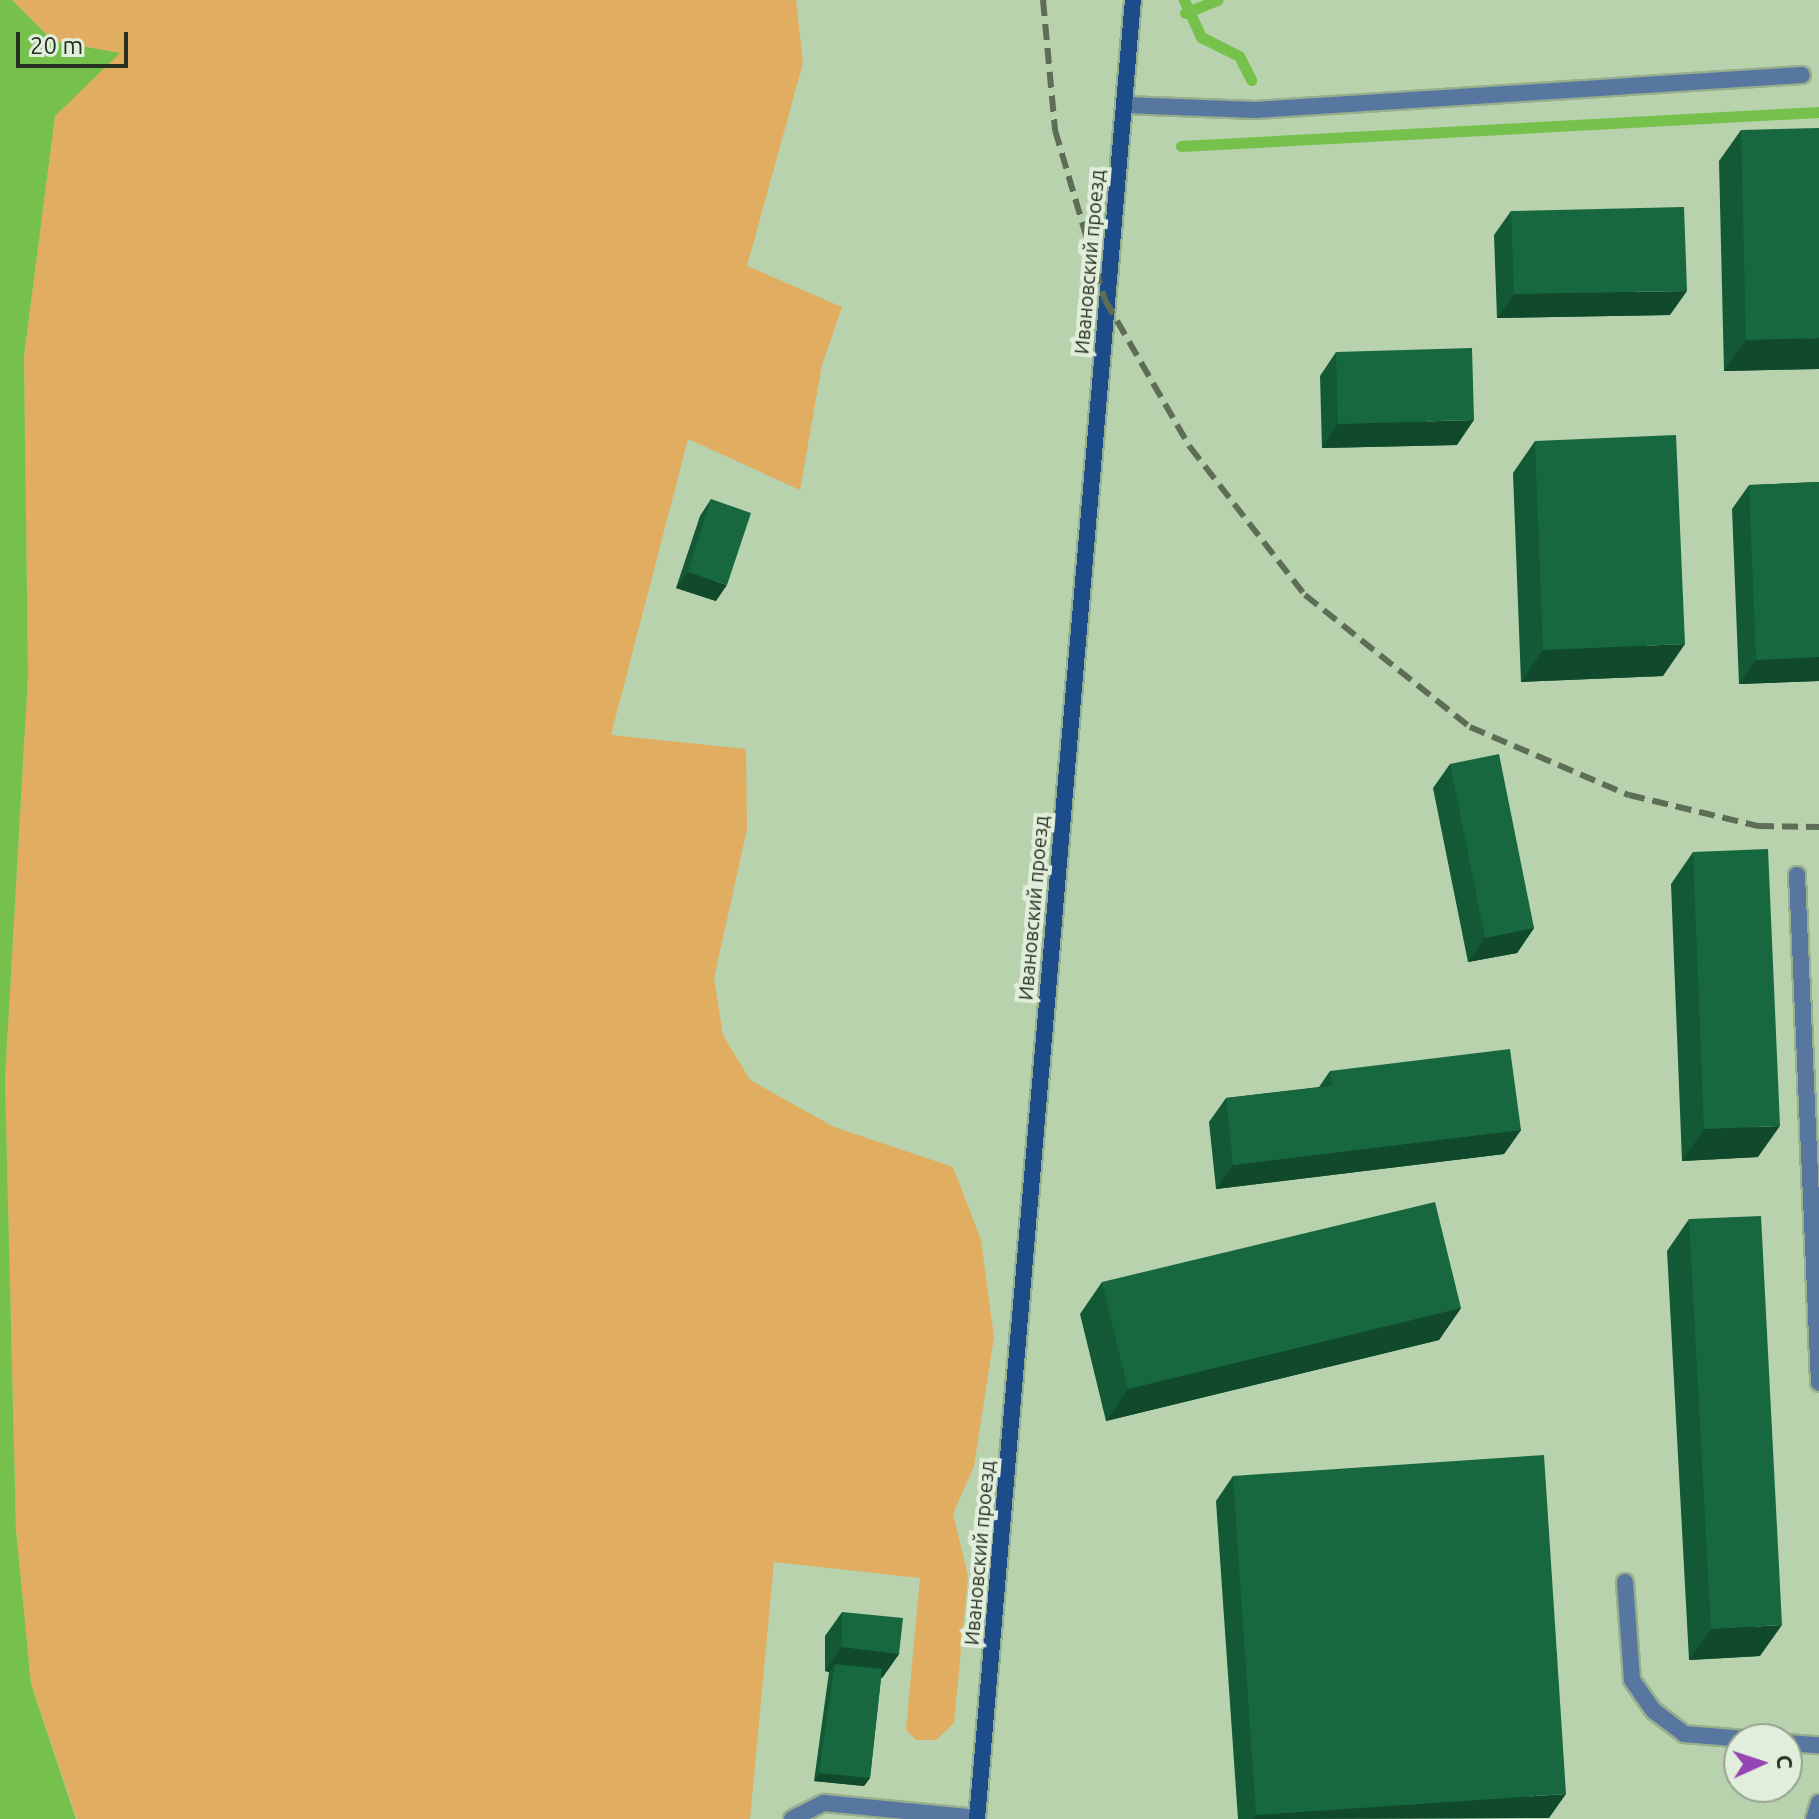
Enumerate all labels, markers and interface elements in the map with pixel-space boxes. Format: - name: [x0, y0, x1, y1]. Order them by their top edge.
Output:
- scale bar: [20, 16, 132, 66]
- text: 20 m: [30, 32, 83, 59]
- street label: Ивановский проезд: [1069, 169, 1109, 355]
- street label: Ивановский проезд: [1013, 815, 1053, 1001]
- street label: Ивановский проезд: [959, 1460, 999, 1646]
- north arrow: [1723, 1723, 1803, 1803]
- text: С: [1773, 1754, 1798, 1769]

